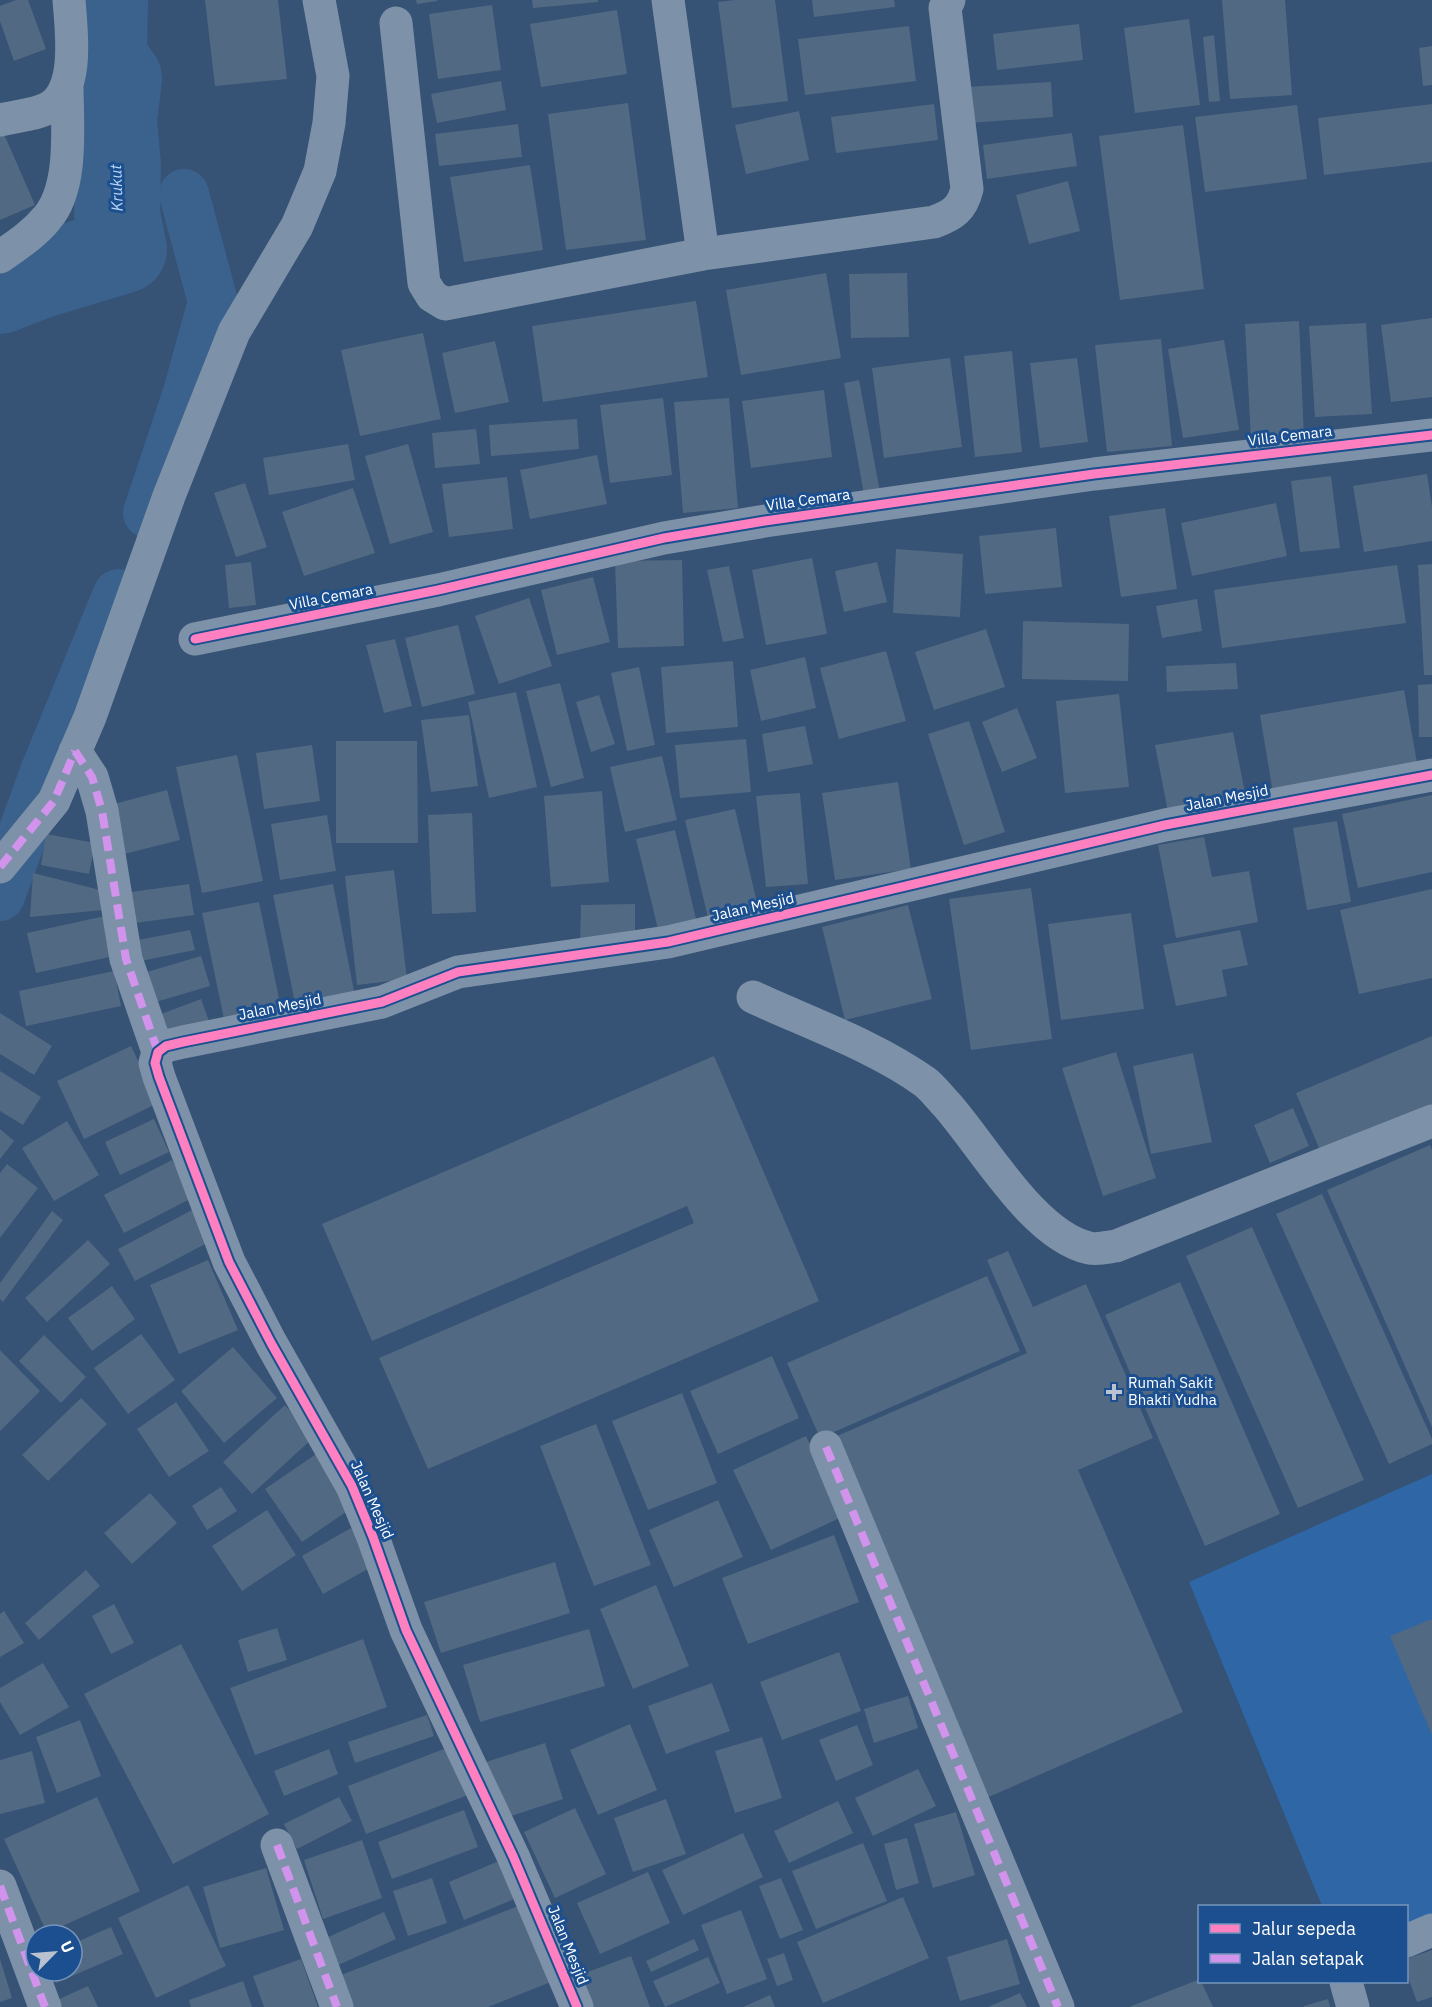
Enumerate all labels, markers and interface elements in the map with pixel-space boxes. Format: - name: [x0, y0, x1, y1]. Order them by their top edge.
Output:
- water label: Krukut: [105, 163, 127, 212]
- street label: Villa Cemara: [1247, 421, 1333, 450]
- street label: Villa Cemara: [765, 484, 851, 515]
- street label: Villa Cemara: [288, 579, 374, 614]
- street label: Jalan Mesjid: [1184, 780, 1270, 815]
- street label: Jalan Mesjid: [710, 888, 796, 925]
- street label: Jalan Mesjid: [237, 989, 323, 1024]
- place label: Rumah Sakit Bhakti Yudha: [1128, 1373, 1217, 1409]
- marker: Rumah Sakit Bhakti Yudha: [1105, 1383, 1123, 1401]
- street label: Jalan Mesjid: [347, 1458, 398, 1542]
- street label: Jalan Mesjid: [544, 1902, 593, 1987]
- legend: [1198, 1905, 1408, 1983]
- text: Jalur sepeda: [1252, 1917, 1356, 1940]
- north arrow: [24, 1923, 84, 1983]
- text: U: [56, 1937, 79, 1956]
- text: Jalan setapak: [1252, 1947, 1364, 1970]

